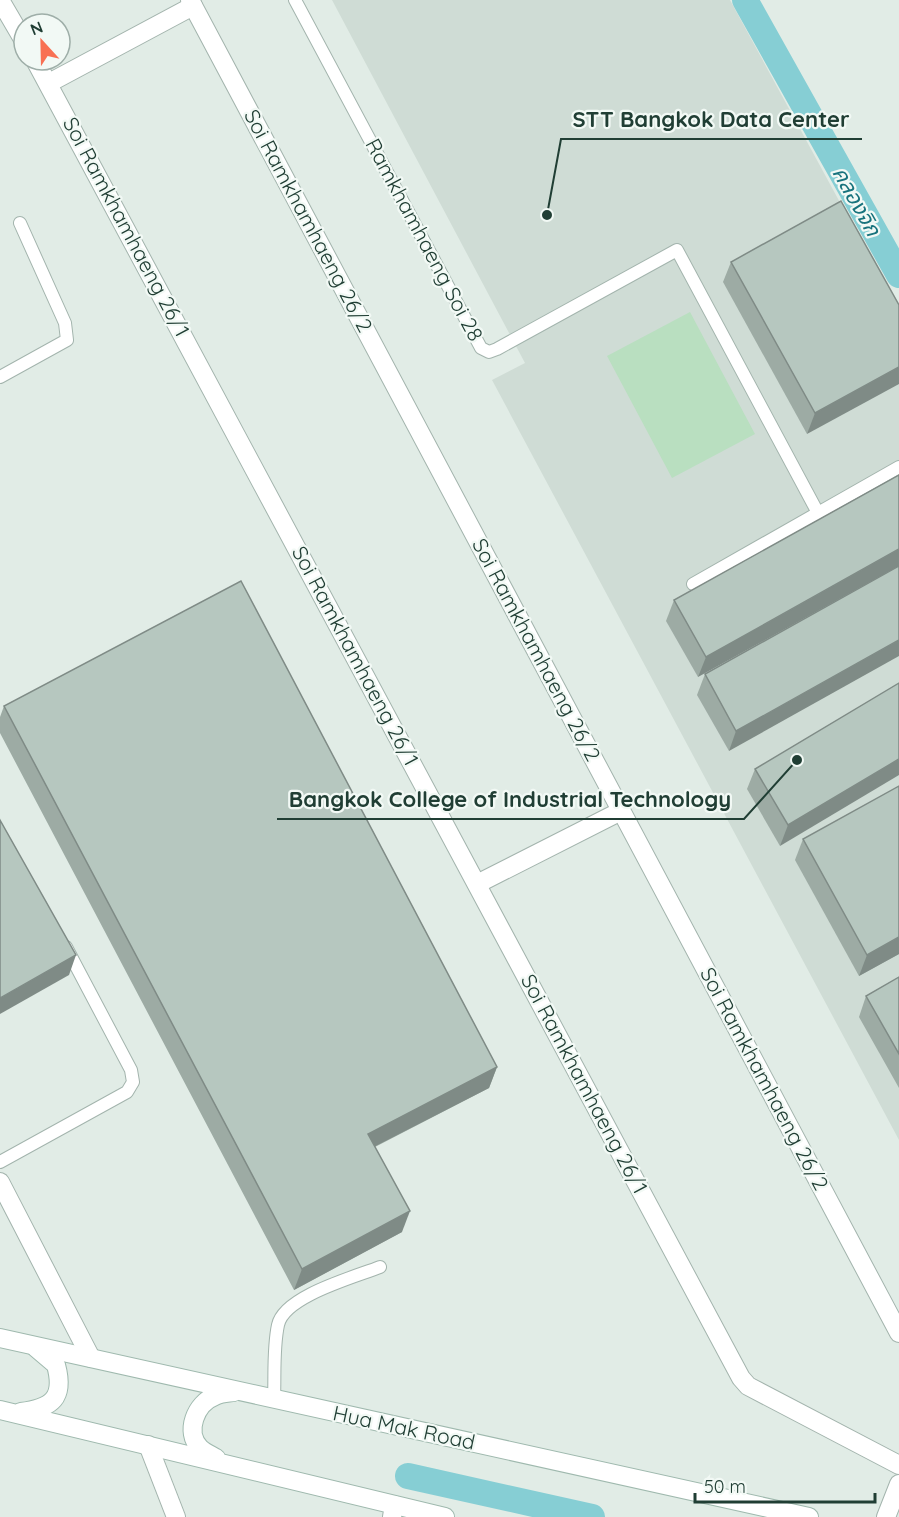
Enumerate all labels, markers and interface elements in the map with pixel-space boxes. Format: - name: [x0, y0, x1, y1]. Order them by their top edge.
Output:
- north arrow: [12, 12, 72, 72]
- text: N: [27, 17, 46, 40]
- callout: STT Bangkok Data Center: [561, 99, 862, 139]
- street label: Soi Ramkhamhaeng 26/2: [239, 105, 379, 336]
- text: STT Bangkok Data Center: [572, 105, 850, 133]
- street label: Soi Ramkhamhaeng 26/1: [58, 112, 196, 341]
- street label: Ramkhamhaeng Soi 28: [360, 134, 489, 345]
- water label: คลองจิก: [826, 161, 888, 241]
- street label: Soi Ramkhamhaeng 26/2: [467, 534, 607, 765]
- street label: Soi Ramkhamhaeng 26/1: [287, 541, 425, 770]
- callout: Bangkok College of Industrial Technology: [277, 779, 744, 819]
- text: Bangkok College of Industrial Technology: [289, 785, 731, 813]
- street label: Soi Ramkhamhaeng 26/2: [695, 963, 835, 1194]
- street label: Soi Ramkhamhaeng 26/1: [516, 969, 654, 1198]
- street label: Hua Mak Road: [331, 1399, 478, 1455]
- scale bar: [695, 1466, 875, 1504]
- text: 50 m: [704, 1475, 746, 1498]

